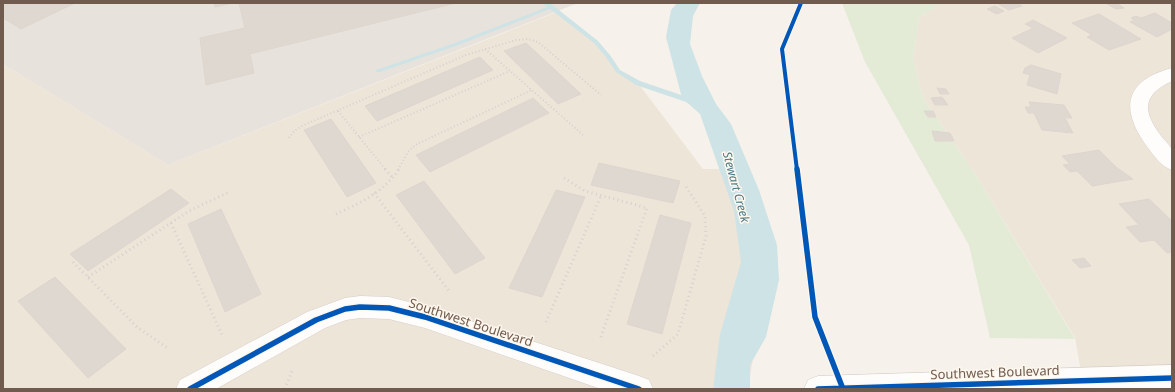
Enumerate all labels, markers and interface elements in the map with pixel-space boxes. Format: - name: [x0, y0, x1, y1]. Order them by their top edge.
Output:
- water label: Stewart Creek: [719, 150, 754, 225]
- street label: Southwest Boulevard: [407, 293, 535, 351]
- street label: Southwest Boulevard: [930, 361, 1060, 383]

